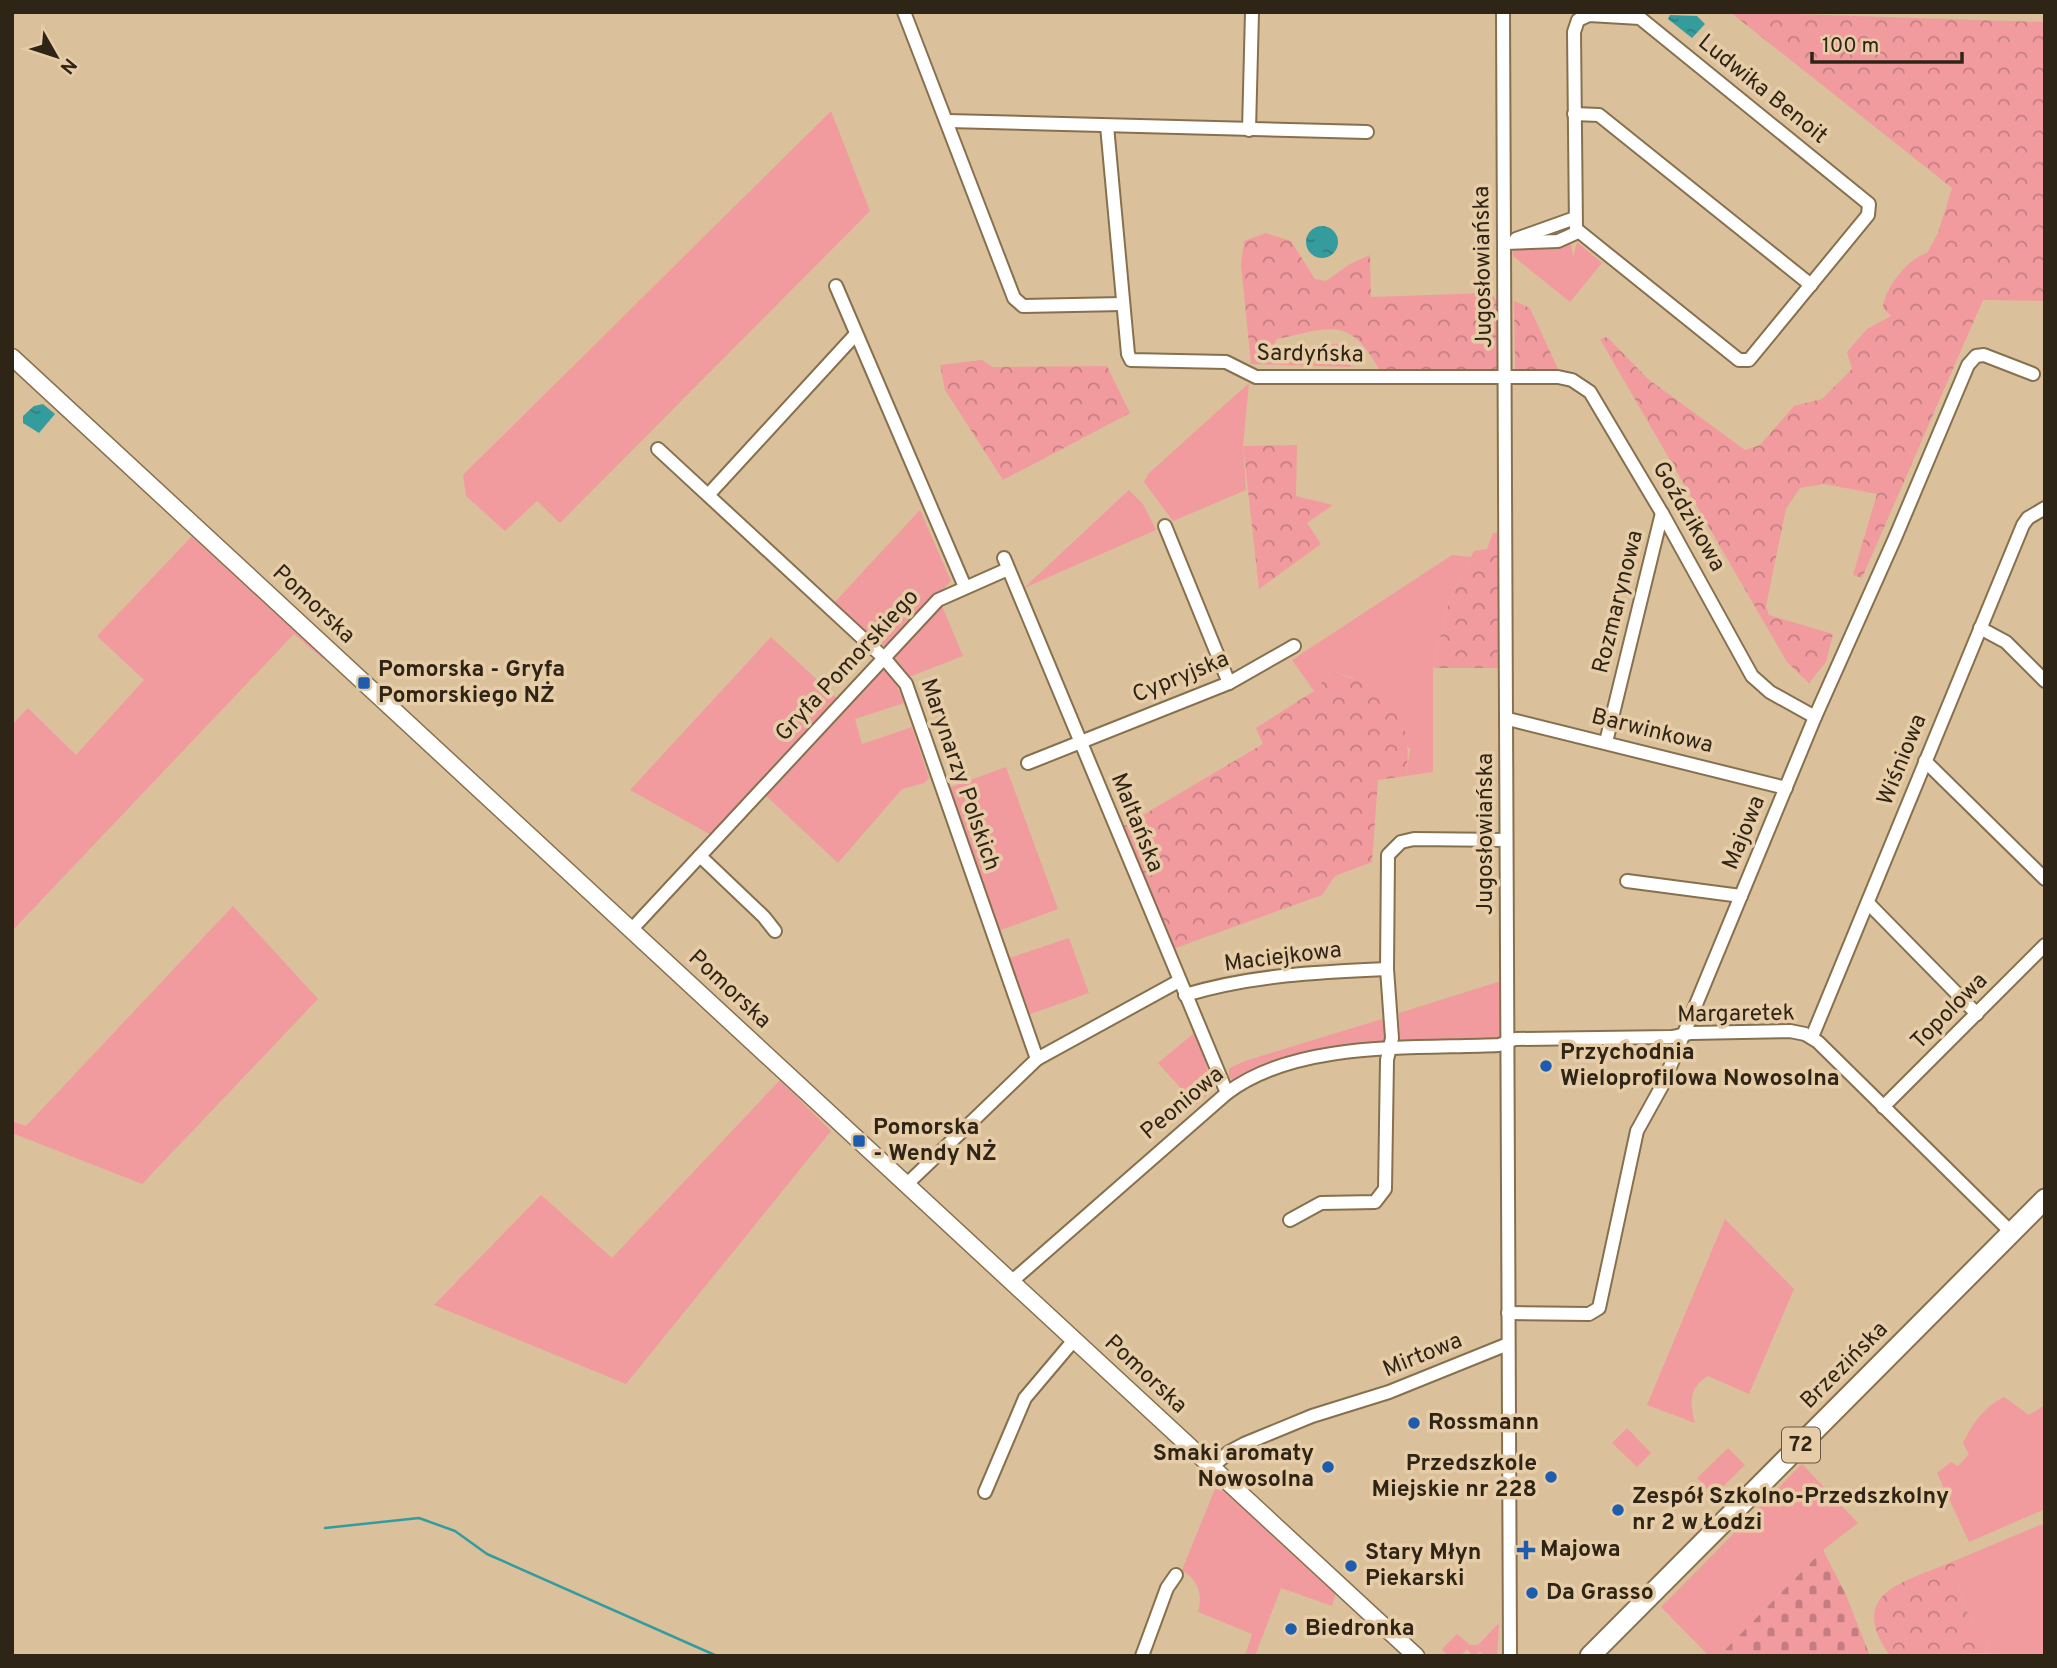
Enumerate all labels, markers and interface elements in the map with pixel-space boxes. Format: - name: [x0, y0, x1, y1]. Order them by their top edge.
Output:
- north arrow: [21, 21, 91, 91]
- scale bar: [1812, 21, 1962, 65]
- street label: Ludwika Benoit: [1691, 29, 1833, 151]
- text: 100 m: [1822, 33, 1879, 60]
- text: N: [54, 53, 81, 78]
- street label: Jugosłowiańska: [1468, 186, 1500, 348]
- street label: Sardyńska: [1256, 340, 1364, 370]
- street label: Goździkowa: [1645, 457, 1731, 577]
- street label: Rozmarynowa: [1587, 527, 1651, 677]
- street label: Pomorska: [265, 559, 361, 651]
- street label: Gryfa Pomorskiego: [770, 584, 926, 748]
- street label: Cypryjska: [1128, 646, 1234, 710]
- place label: Pomorska - Gryfa Pomorskiego NŻ: [378, 656, 565, 711]
- marker: Pomorska - Gryfa Pomorskiego NŻ: [356, 675, 372, 691]
- street label: Marynarzy Polskich: [912, 675, 1006, 875]
- street label: Barwinkowa: [1588, 703, 1716, 761]
- street label: Wiśniowa: [1872, 710, 1934, 810]
- street label: Jugosłowiańska: [1472, 753, 1501, 915]
- street label: Maltańska: [1103, 769, 1169, 877]
- street label: Majowa: [1717, 792, 1773, 874]
- street label: Maciejkowa: [1223, 936, 1343, 980]
- street label: Pomorska: [681, 944, 777, 1036]
- street label: Topolowa: [1905, 967, 1995, 1057]
- street label: Margaretek: [1677, 999, 1795, 1031]
- place label: Przychodnia Wieloprofilowa Nowosolna: [1560, 1039, 1840, 1094]
- marker: Przychodnia Wieloprofilowa Nowosolna: [1538, 1058, 1554, 1074]
- street label: Peoniowa: [1135, 1061, 1231, 1147]
- place label: Pomorska - Wendy NŻ: [873, 1114, 997, 1169]
- marker: Pomorska - Wendy NŻ: [851, 1133, 867, 1149]
- street label: Brzezińska: [1795, 1316, 1895, 1416]
- street label: Mirtowa: [1379, 1327, 1467, 1385]
- street label: Pomorska: [1097, 1329, 1193, 1421]
- place label: Rossmann: [1428, 1409, 1539, 1438]
- marker: Rossmann: [1406, 1415, 1422, 1431]
- road number: 72: [1782, 1428, 1820, 1462]
- place label: Smaki aromaty Nowosolna: [1153, 1440, 1314, 1495]
- place label: Przedszkole Miejskie nr 228: [1372, 1450, 1537, 1505]
- marker: Smaki aromaty Nowosolna: [1320, 1459, 1336, 1475]
- marker: Przedszkole Miejskie nr 228: [1543, 1469, 1559, 1485]
- place label: Zespół Szkolno-Przedszkolny nr 2 w Łodzi: [1632, 1483, 1949, 1538]
- marker: Zespół Szkolno-Przedszkolny nr 2 w Łodzi: [1610, 1502, 1626, 1518]
- place label: Majowa: [1540, 1536, 1621, 1565]
- place label: Stary Młyn Piekarski: [1365, 1539, 1481, 1594]
- marker: Majowa: [1518, 1542, 1534, 1558]
- marker: Stary Młyn Piekarski: [1343, 1558, 1359, 1574]
- place label: Da Grasso: [1546, 1579, 1654, 1608]
- marker: Da Grasso: [1524, 1585, 1540, 1601]
- place label: Biedronka: [1305, 1615, 1415, 1644]
- marker: Biedronka: [1283, 1621, 1299, 1637]

